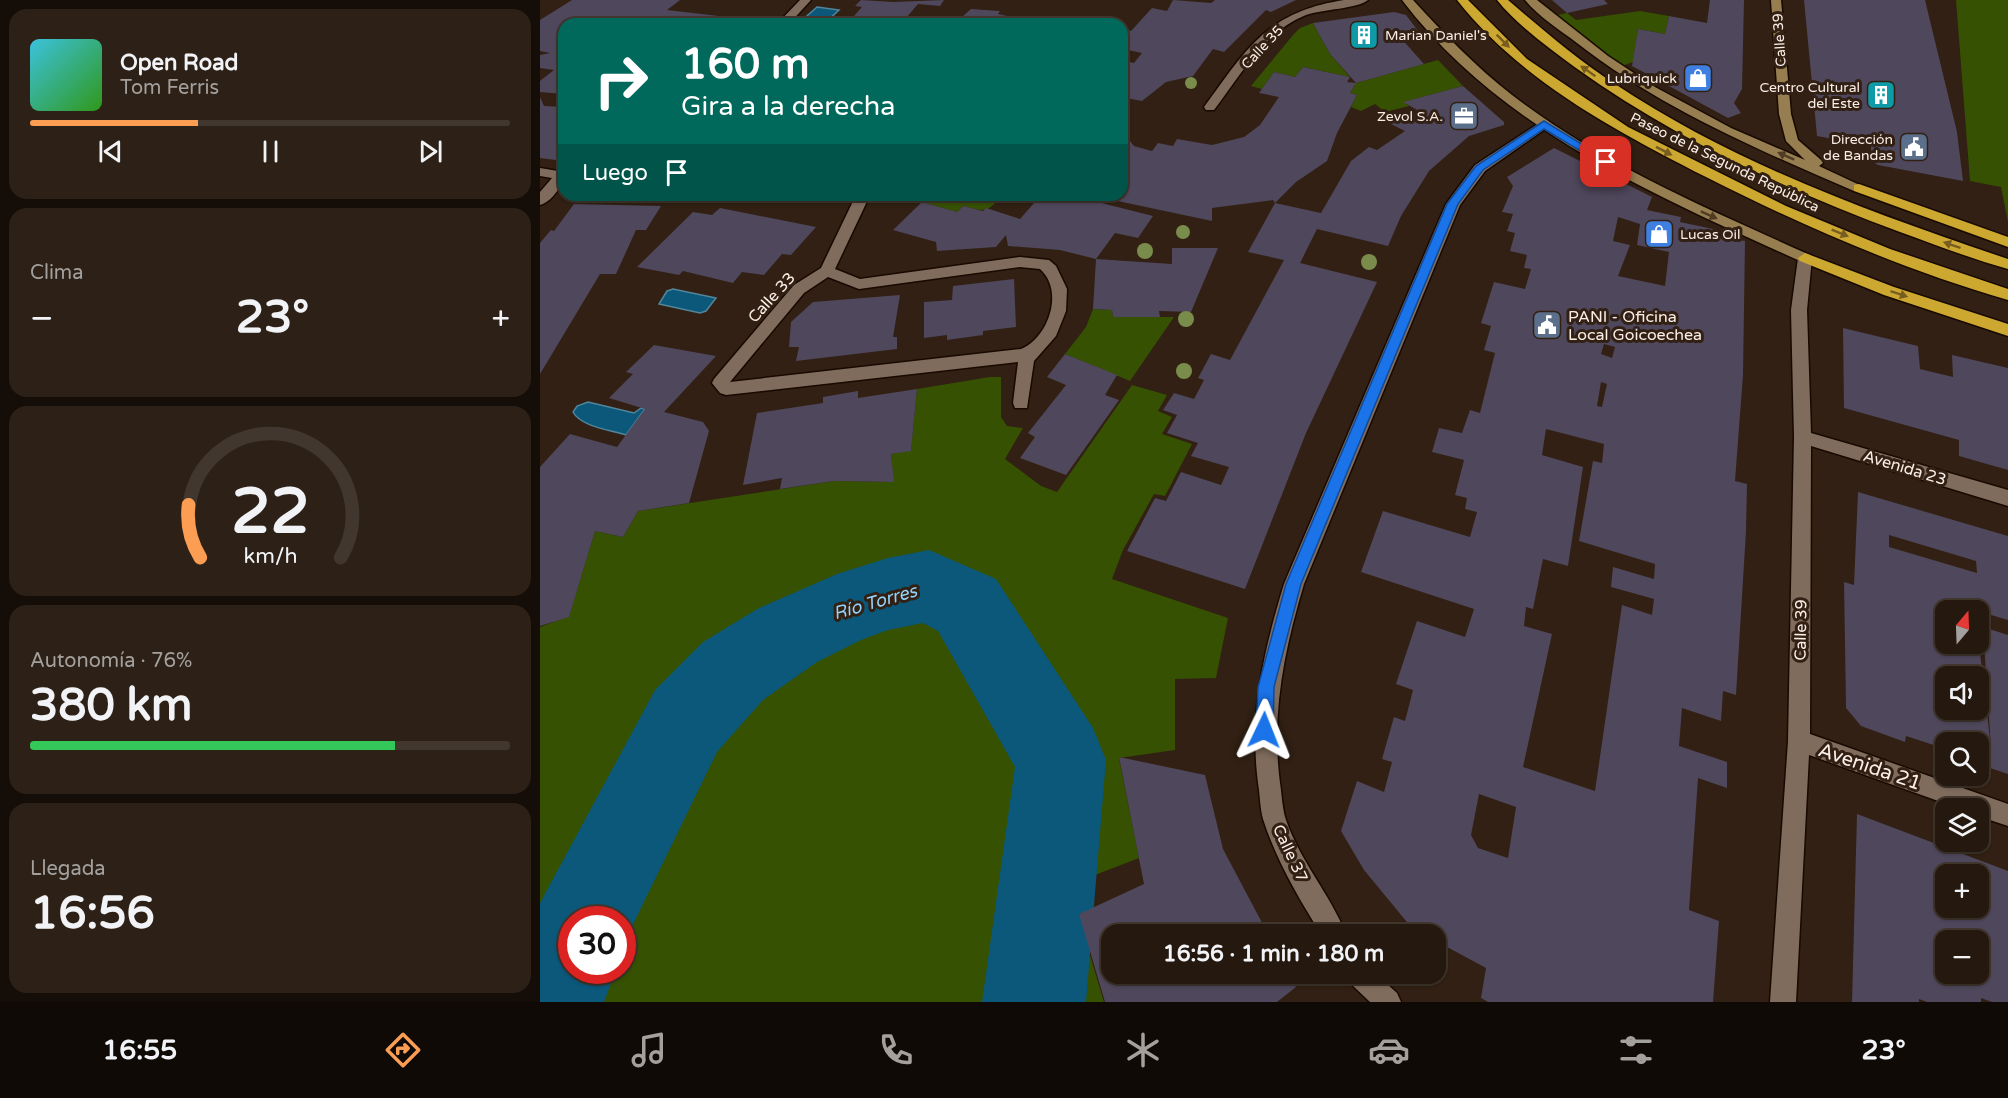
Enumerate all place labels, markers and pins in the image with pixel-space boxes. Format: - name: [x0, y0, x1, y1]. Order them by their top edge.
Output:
- building icon: Marian Daniel's: [1348, 19, 1380, 51]
- place label: Marian Daniel's: [1385, 27, 1487, 44]
- shop icon: Lubriquick: [1682, 62, 1714, 94]
- place label: Lubriquick: [1607, 70, 1677, 87]
- place label: Centro Cultural del Este: [1759, 79, 1860, 112]
- building icon: Centro Cultural del Este: [1865, 79, 1897, 111]
- office icon: Zevol S.A.: [1448, 100, 1480, 132]
- place label: Zevol S.A.: [1377, 108, 1443, 125]
- place label: Dirección de Bandas: [1823, 131, 1893, 164]
- public building icon: Dirección de Bandas: [1898, 131, 1930, 163]
- pin: [1580, 136, 1631, 187]
- shop icon: Lucas Oil: [1643, 218, 1675, 250]
- place label: Lucas Oil: [1680, 226, 1740, 243]
- place label: PANI - Oficina Local Goicoechea: [1568, 307, 1702, 345]
- public building icon: PANI - Oficina Local Goicoechea: [1531, 309, 1563, 341]

